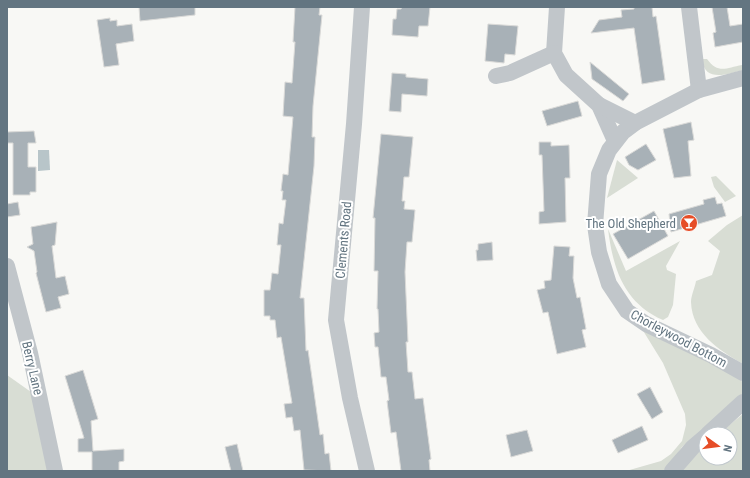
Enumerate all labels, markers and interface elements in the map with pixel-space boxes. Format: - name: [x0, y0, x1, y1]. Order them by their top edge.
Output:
- street label: Clements Road: [333, 201, 354, 279]
- bar icon: The Old Shepherd: [679, 213, 699, 233]
- place label: The Old Shepherd: [585, 216, 676, 231]
- street label: Chorleywood Bottom: [628, 307, 730, 370]
- street label: Berry Lane: [19, 340, 46, 396]
- north arrow: [698, 426, 738, 466]
- text: N: [720, 443, 734, 453]

